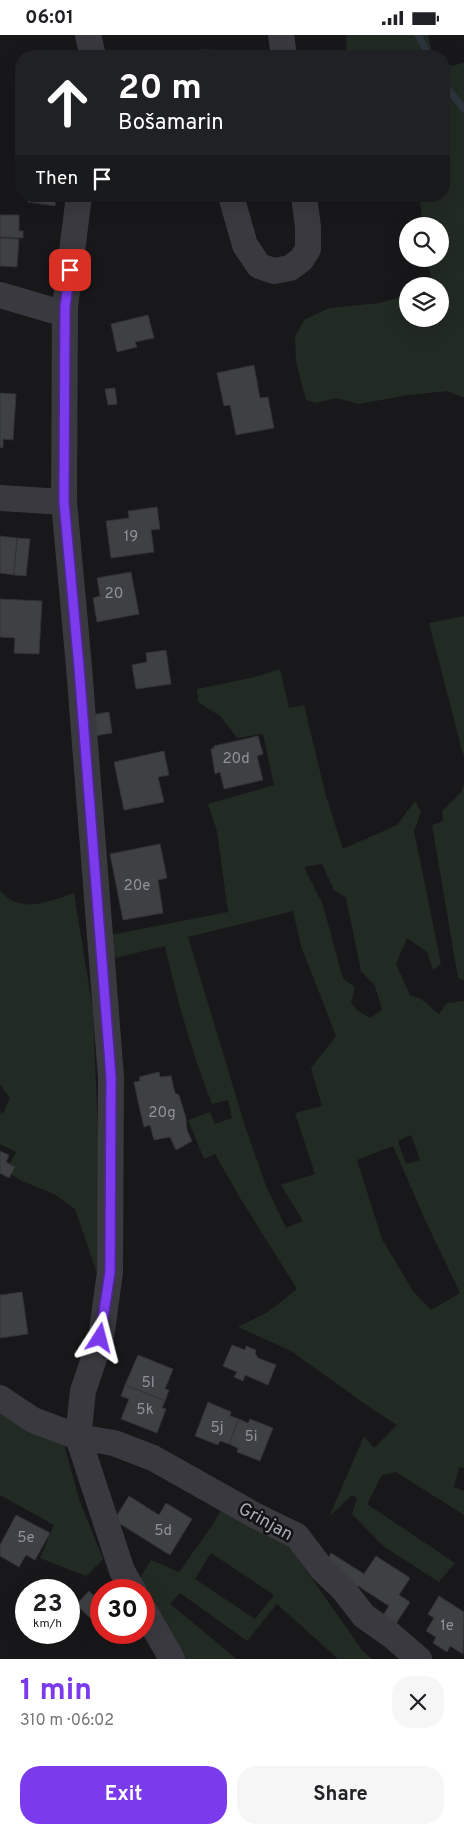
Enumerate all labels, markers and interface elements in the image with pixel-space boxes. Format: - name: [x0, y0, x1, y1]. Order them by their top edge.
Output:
- text: 06:01: [25, 6, 74, 30]
- text: 20 m: [118, 67, 202, 111]
- icon: ahead: [35, 70, 100, 135]
- text: Bošamarin: [118, 110, 224, 137]
- icon: arrive: [88, 165, 116, 193]
- text: Then: [35, 167, 78, 191]
- map controls: [399, 217, 449, 327]
- button: search: [399, 217, 449, 267]
- pin: [49, 249, 91, 291]
- icon: arrive: [56, 256, 84, 284]
- button: layers: [399, 277, 449, 327]
- house number: 19: [124, 528, 138, 547]
- house number: 20: [105, 585, 123, 604]
- house number: 20d: [222, 750, 250, 769]
- house number: 20e: [124, 877, 150, 896]
- house number: 20g: [148, 1104, 176, 1123]
- position arrow: [73, 1311, 125, 1363]
- house number: 5l: [141, 1374, 155, 1393]
- house number: 5k: [136, 1401, 154, 1420]
- house number: 5j: [210, 1419, 224, 1438]
- house number: 5i: [244, 1428, 258, 1447]
- street label: Grinjan: [234, 1498, 297, 1547]
- house number: 5d: [154, 1522, 172, 1541]
- house number: 5e: [17, 1529, 35, 1548]
- speed limit sign: 30: [90, 1579, 155, 1644]
- text: 23: [32, 1589, 63, 1621]
- text: km/h: [33, 1616, 62, 1632]
- house number: 1e: [440, 1617, 454, 1636]
- text: 1 min: [20, 1673, 92, 1710]
- button: close: [392, 1676, 444, 1728]
- text: 310 m · 06:02: [20, 1711, 114, 1731]
- button: Exit: [20, 1766, 227, 1824]
- button: Share: [237, 1766, 444, 1824]

